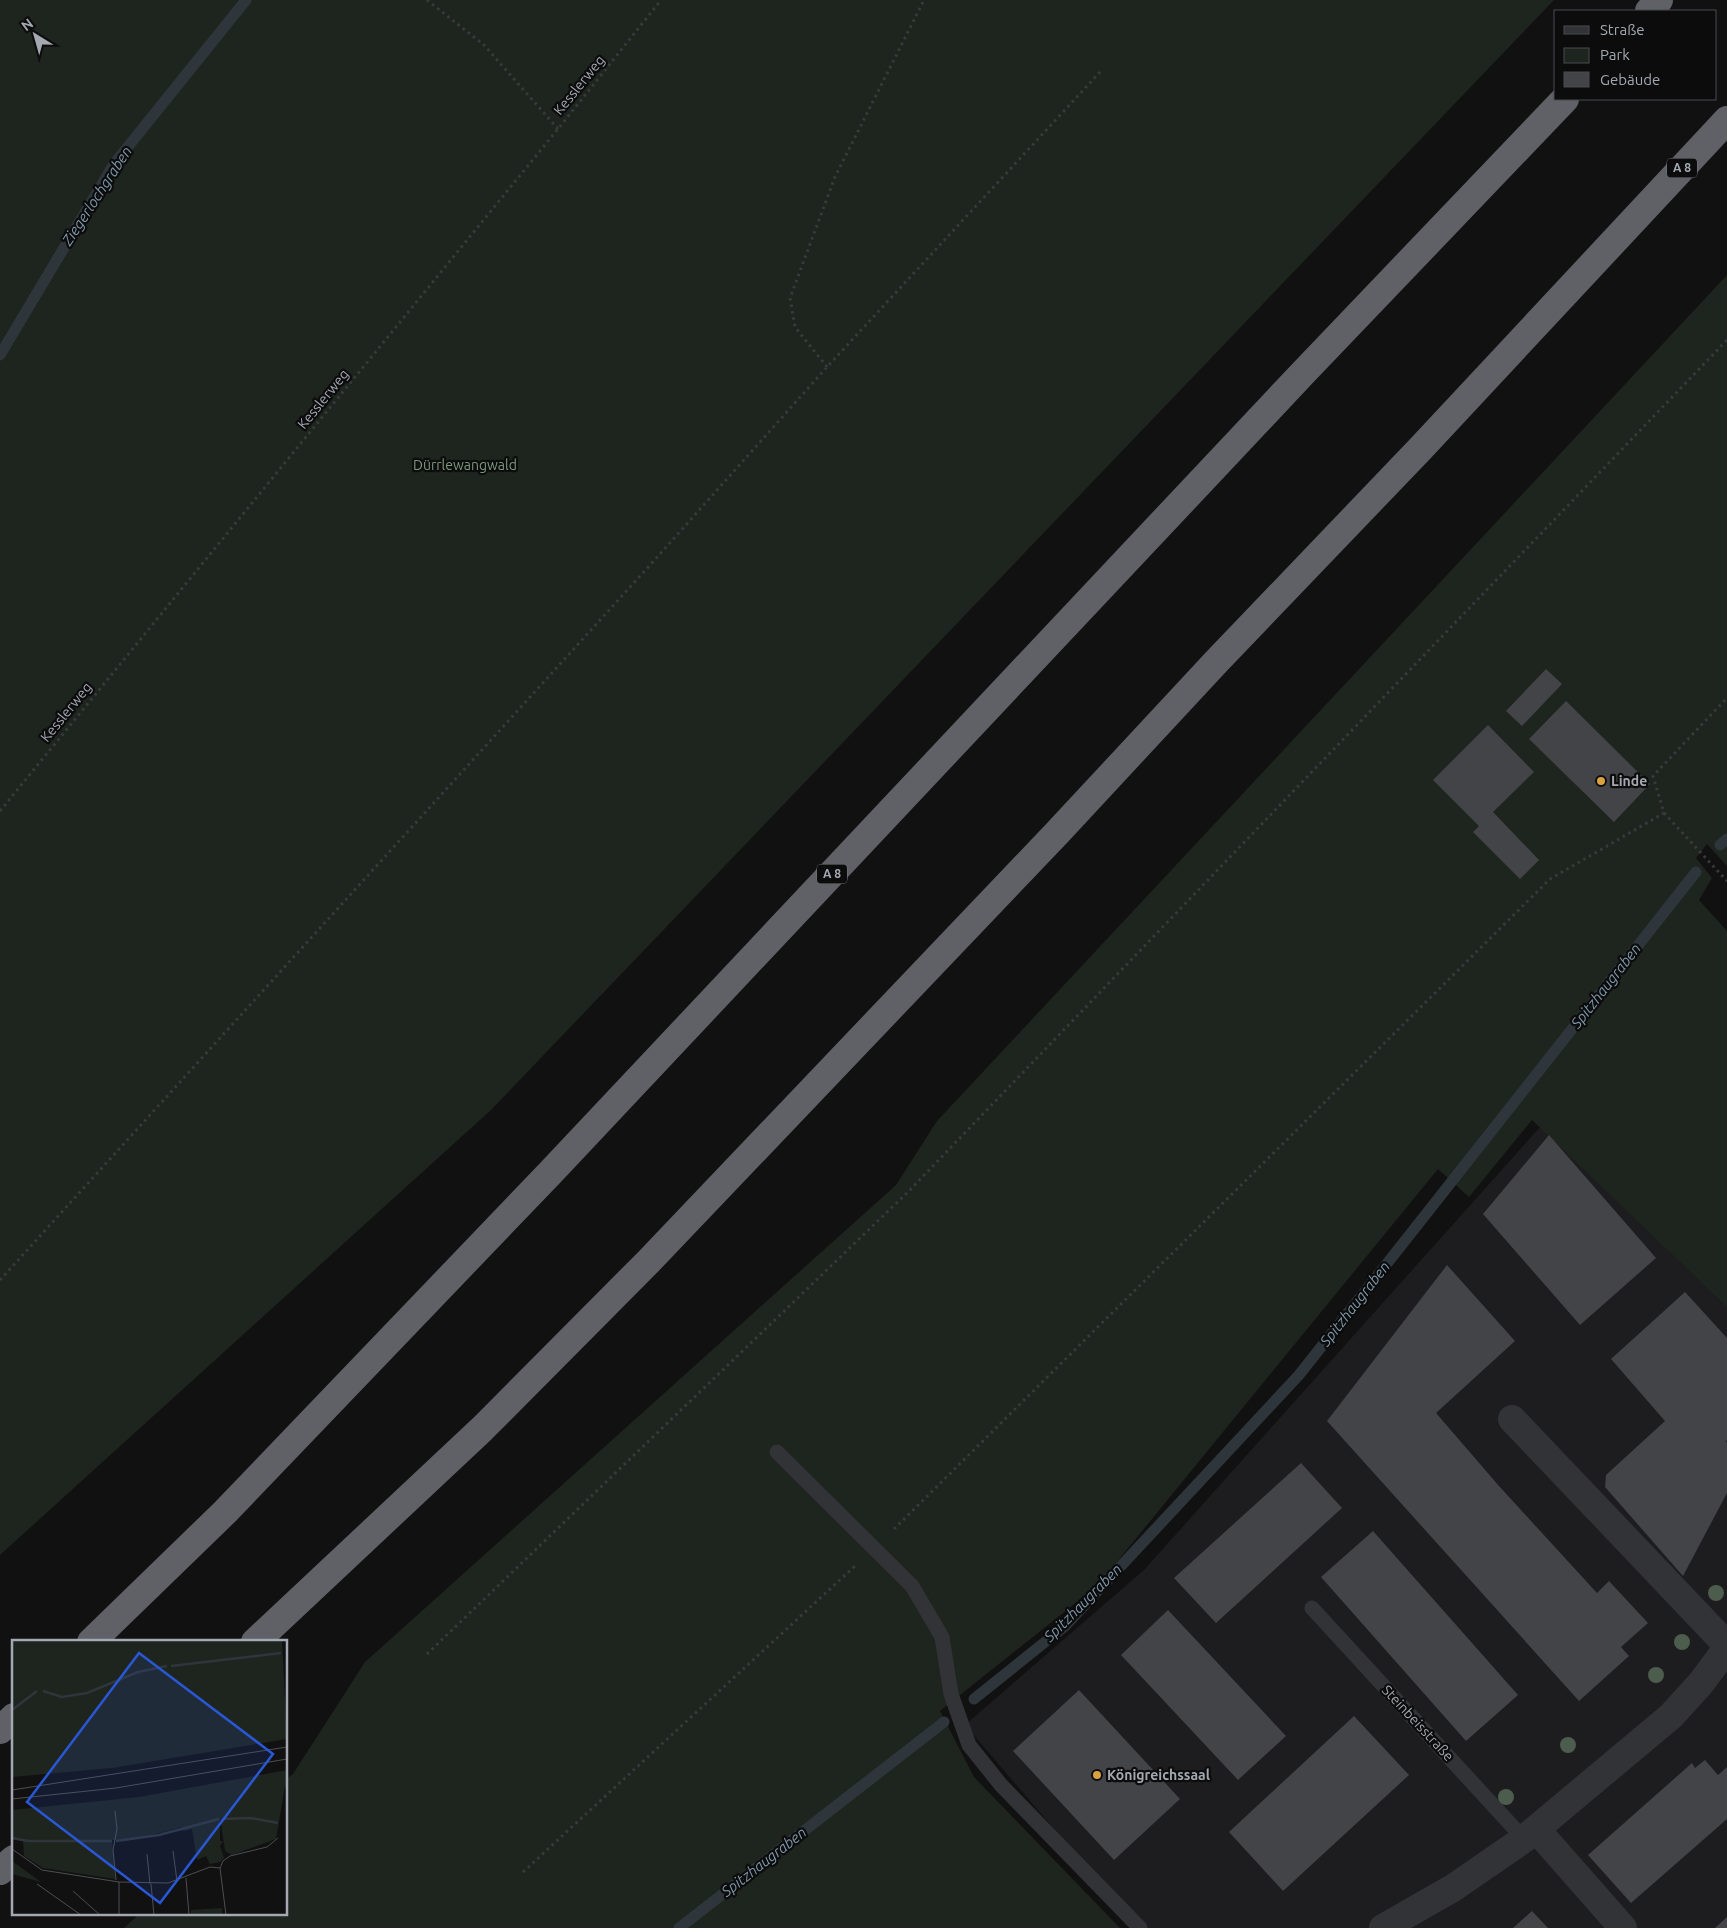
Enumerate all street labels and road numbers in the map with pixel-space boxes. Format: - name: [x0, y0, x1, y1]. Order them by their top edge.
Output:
- street label: Kesslerweg: [550, 52, 608, 118]
- road number: A 8: [1667, 158, 1697, 178]
- street label: Kesslerweg: [294, 366, 352, 432]
- street label: Kesslerweg: [37, 679, 95, 745]
- road number: A 8: [817, 864, 847, 884]
- street label: Steinbeisstraße: [1379, 1682, 1457, 1764]

